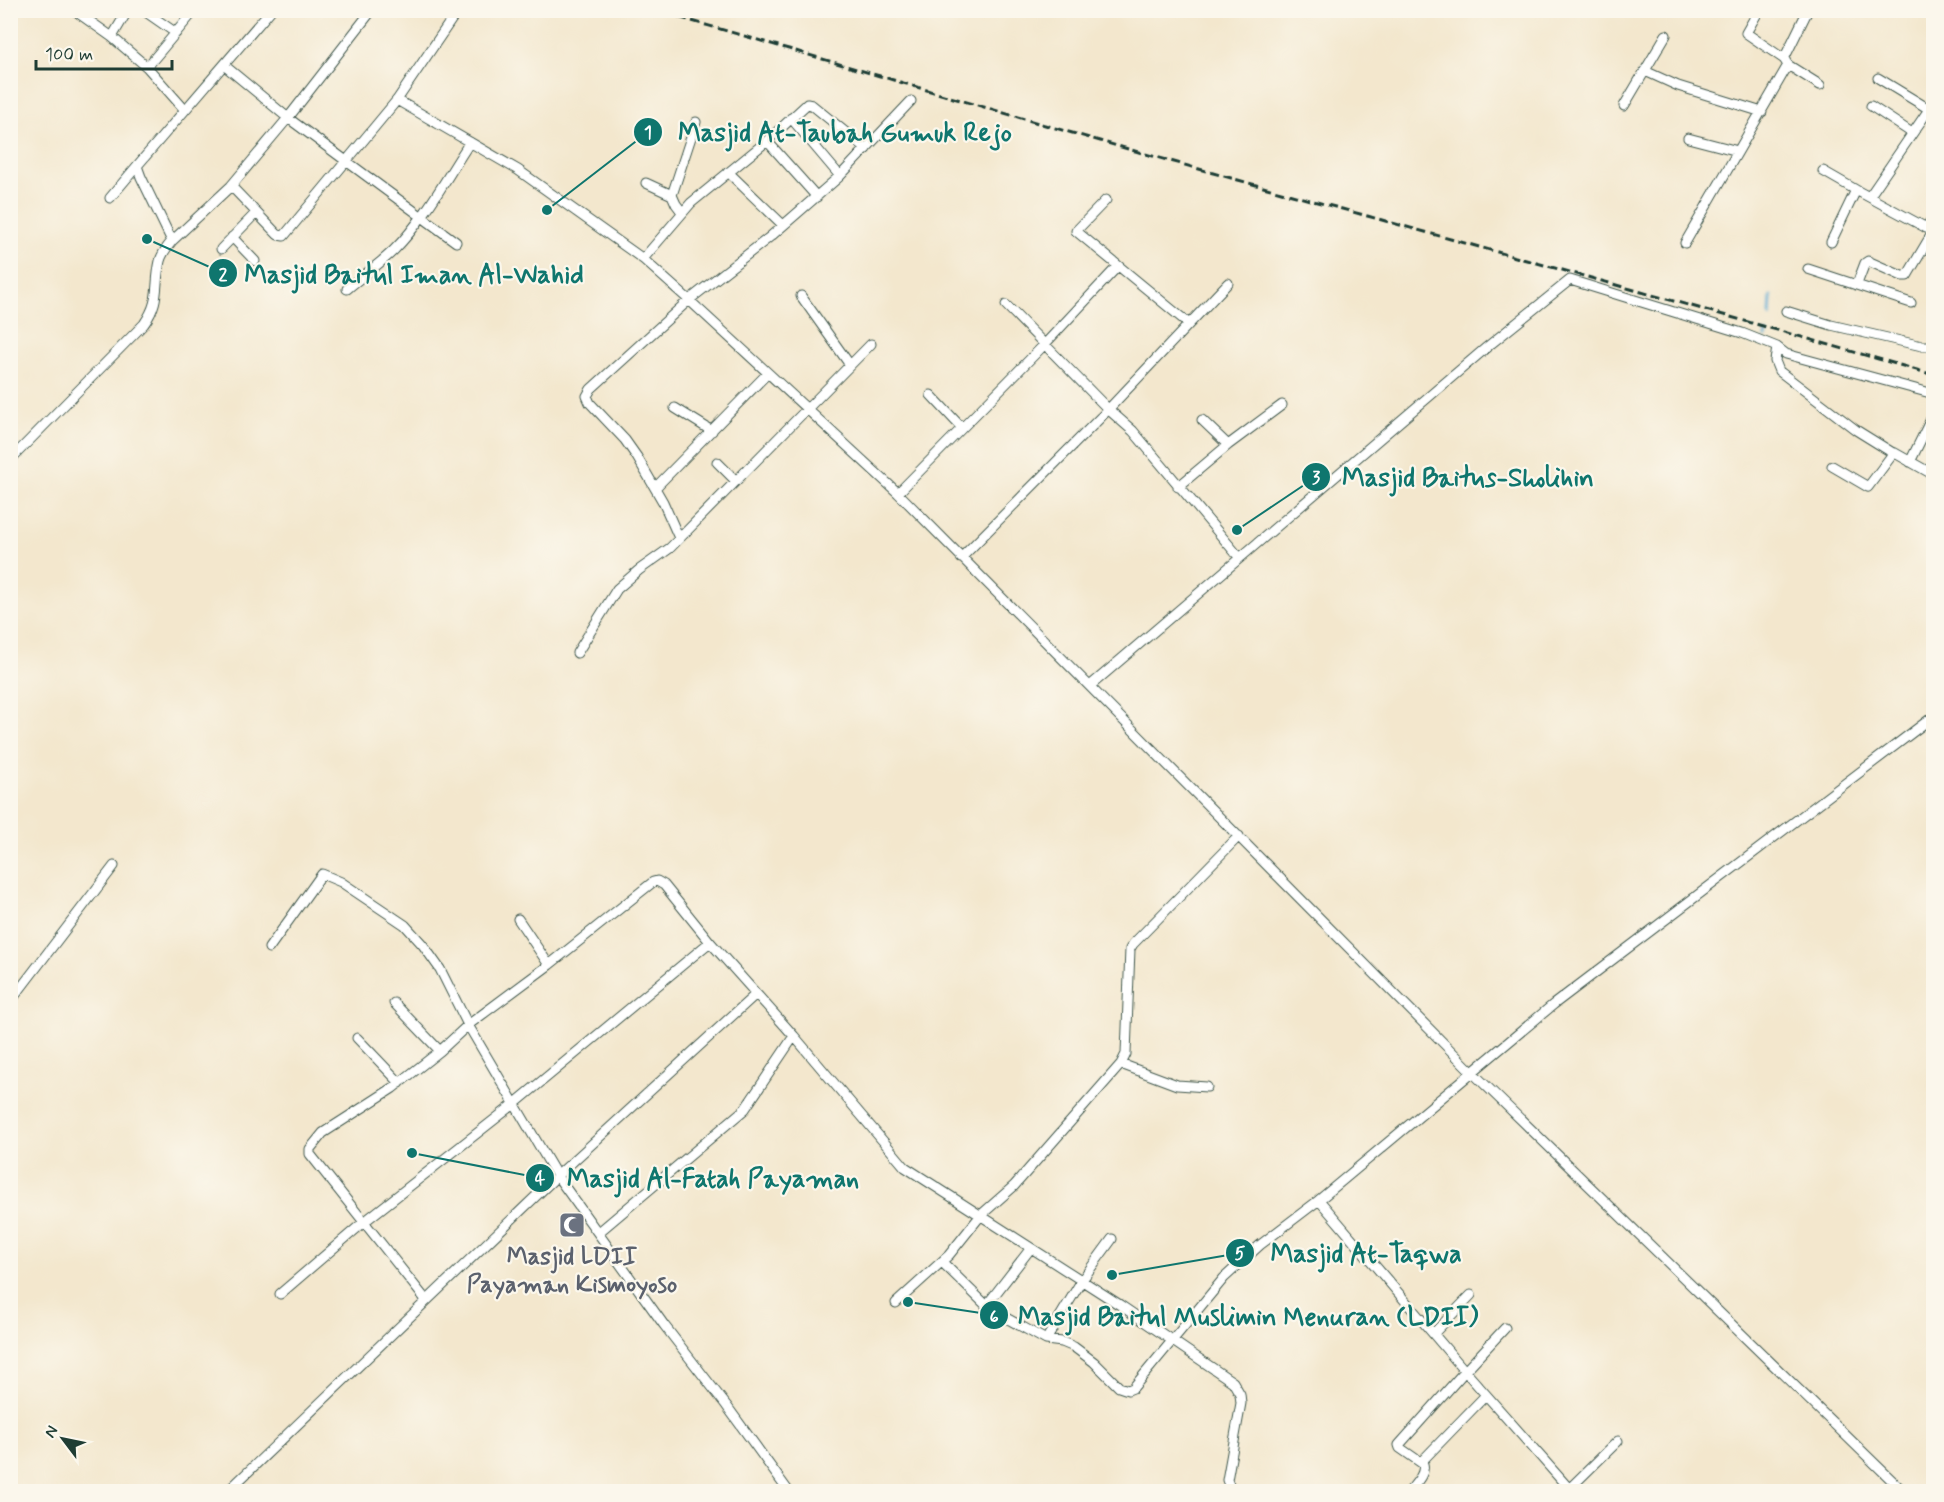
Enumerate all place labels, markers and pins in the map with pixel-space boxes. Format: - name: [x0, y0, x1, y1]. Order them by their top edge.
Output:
- callout: Masjid At-Taubah Gumuk Rejo: [633, 110, 1027, 154]
- callout: Masjid Baitul Iman Al-Wahid: [208, 251, 590, 295]
- callout: Masjid Baitus-Sholihin: [1301, 455, 1605, 499]
- callout: Masjid Al-Fatah Payaman: [525, 1156, 871, 1200]
- mosque icon: Masjid LDII Payaman Kismoyoso: [557, 1210, 587, 1240]
- callout: Masjid At-Taqwa: [1225, 1231, 1476, 1275]
- place label: Masjid LDII Payaman Kismoyoso: [467, 1242, 677, 1301]
- callout: Masjid Baitul Muslimin Menuran (LDII): [979, 1293, 1487, 1337]

